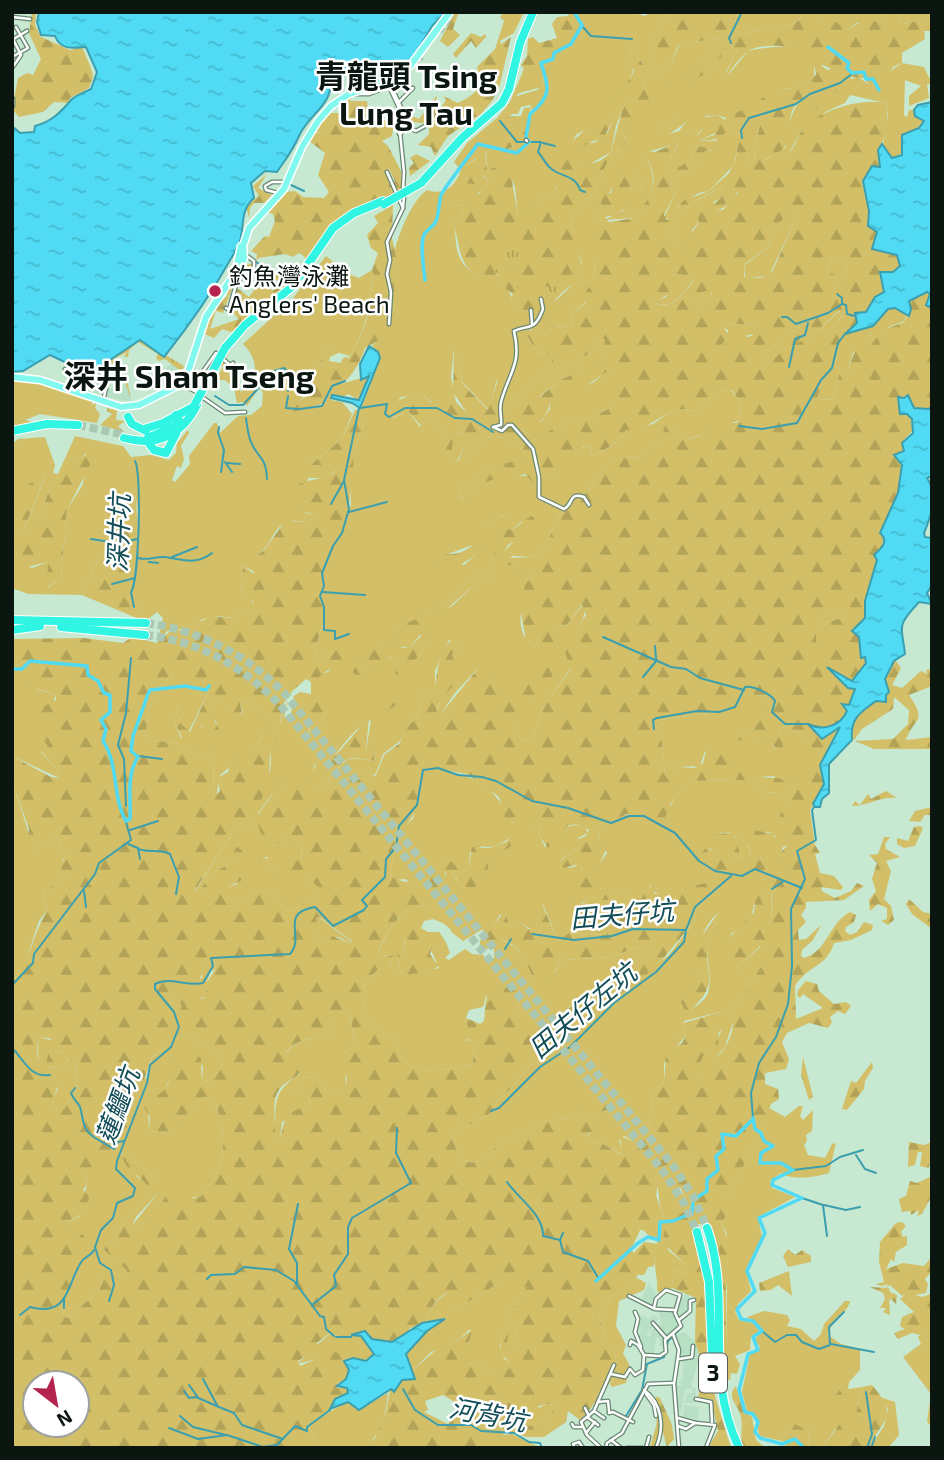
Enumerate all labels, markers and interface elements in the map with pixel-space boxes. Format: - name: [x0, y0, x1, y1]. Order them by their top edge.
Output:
- district label: 青龍頭 Tsing Lung Tau: [315, 56, 498, 131]
- place label: 釣魚灣泳灘 Anglers' Beach: [229, 261, 390, 318]
- marker: 釣魚灣泳灘 Anglers' Beach: [207, 283, 223, 299]
- district label: 深井 Sham Tseng: [64, 356, 315, 394]
- water label: 深井坑: [101, 489, 134, 572]
- water label: 田夫仔坑: [569, 893, 679, 933]
- water label: 田夫仔左坑: [522, 954, 645, 1064]
- water label: 蓮鱷坑: [89, 1060, 146, 1147]
- road number: 3: [699, 1354, 727, 1392]
- north arrow: [21, 1369, 91, 1439]
- water label: 河背坑: [447, 1391, 533, 1437]
- text: N: [53, 1406, 77, 1432]

